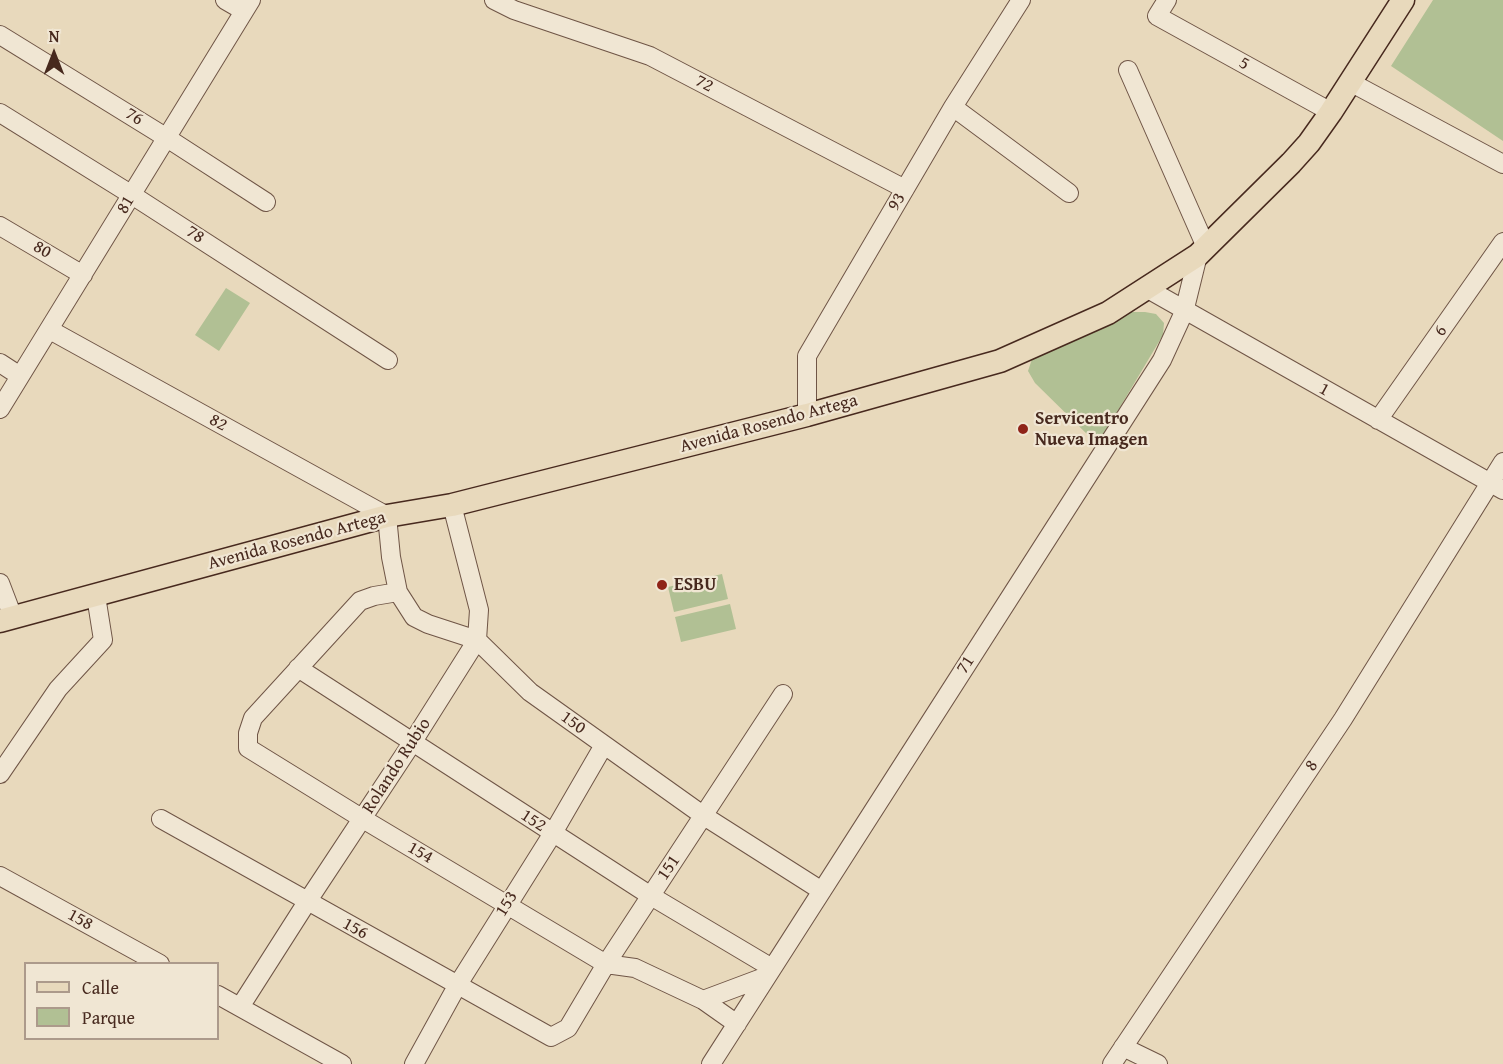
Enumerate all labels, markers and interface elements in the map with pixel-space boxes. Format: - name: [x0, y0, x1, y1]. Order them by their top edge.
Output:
- north arrow: [24, 24, 84, 84]
- text: N: [49, 24, 59, 48]
- street label: 5: [1235, 52, 1253, 76]
- street label: 72: [691, 70, 717, 98]
- street label: 76: [121, 103, 147, 131]
- street label: 93: [883, 189, 911, 215]
- street label: 81: [112, 192, 140, 218]
- street label: 78: [182, 221, 208, 249]
- street label: 80: [29, 236, 55, 264]
- street label: 6: [1430, 321, 1452, 341]
- street label: 1: [1315, 378, 1333, 402]
- street label: Avenida Rosendo Artega: [678, 390, 860, 458]
- place label: Servicentro Nueva Imagen: [1035, 408, 1148, 450]
- street label: 82: [205, 409, 231, 437]
- marker: Servicentro Nueva Imagen: [1016, 422, 1030, 436]
- street label: Avenida Rosendo Artega: [206, 507, 388, 575]
- place label: ESBU: [674, 574, 716, 596]
- marker: ESBU: [655, 578, 669, 592]
- street label: 71: [952, 652, 980, 678]
- street label: 150: [556, 707, 590, 739]
- street label: Rolando Rubio: [358, 714, 436, 818]
- street label: 8: [1301, 756, 1323, 776]
- street label: 152: [516, 805, 550, 837]
- street label: 154: [403, 837, 437, 869]
- street label: 151: [653, 851, 685, 885]
- street label: 153: [491, 887, 523, 921]
- street label: 158: [63, 904, 97, 936]
- street label: 156: [338, 913, 372, 945]
- legend: [24, 962, 219, 1040]
- text: Calle: [82, 974, 119, 1001]
- text: Parque: [82, 1004, 135, 1031]

